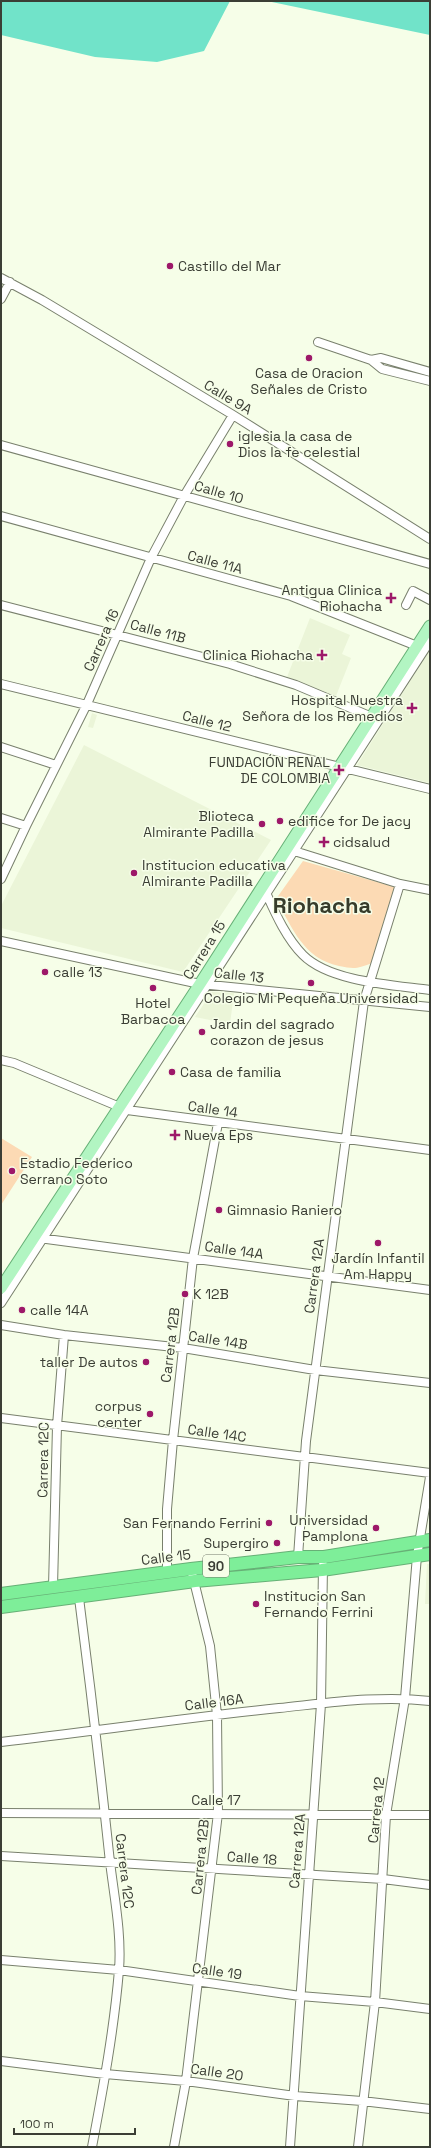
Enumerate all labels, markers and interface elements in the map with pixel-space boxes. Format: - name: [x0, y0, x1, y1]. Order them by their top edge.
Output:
- place label: Castillo del Mar: [178, 257, 281, 275]
- marker: Castillo del Mar: [165, 261, 175, 271]
- marker: Casa de Oracion Señales de Cristo: [304, 353, 314, 363]
- place label: Casa de Oracion Señales de Cristo: [251, 364, 367, 398]
- street label: Calle 9A: [201, 376, 256, 418]
- place label: iglesia la casa de Dios la fe celestial: [238, 427, 360, 461]
- marker: iglesia la casa de Dios la fe celestial: [225, 439, 235, 449]
- street label: Calle 10: [192, 476, 246, 508]
- street label: Calle 11A: [185, 546, 245, 578]
- place label: Antigua Clinica Riohacha: [281, 581, 382, 615]
- marker: Antigua Clinica Riohacha: [385, 592, 397, 604]
- street label: Carrera 16: [79, 606, 123, 674]
- street label: Calle 11B: [128, 615, 188, 647]
- place label: Clinica Riohacha: [203, 646, 313, 664]
- marker: Clinica Riohacha: [316, 649, 328, 661]
- place label: Hospital Nuestra Señora de los Remedios: [242, 691, 403, 725]
- marker: Hospital Nuestra Señora de los Remedios: [406, 702, 418, 714]
- street label: Calle 12: [181, 706, 233, 736]
- place label: FUNDACIÓN RENAL DE COLOMBIA: [209, 753, 330, 787]
- marker: FUNDACIÓN RENAL DE COLOMBIA: [333, 764, 345, 776]
- place label: Blioteca Almirante Padilla: [143, 807, 254, 841]
- place label: edifice for De jacy: [288, 812, 411, 830]
- marker: edifice for De jacy: [275, 816, 285, 826]
- marker: Blioteca Almirante Padilla: [257, 819, 267, 829]
- place label: cidsalud: [333, 833, 390, 851]
- marker: cidsalud: [318, 836, 330, 848]
- place label: Institucion educativa Almirante Padilla: [142, 856, 286, 890]
- marker: Institucion educativa Almirante Padilla: [129, 868, 139, 878]
- district label: Riohacha: [273, 891, 371, 919]
- street label: Carrera 15: [179, 917, 229, 983]
- place label: calle 13: [53, 963, 102, 981]
- street label: Calle 13: [213, 963, 265, 987]
- marker: calle 13: [40, 967, 50, 977]
- marker: Colegio Mi Pequeña Universidad: [306, 978, 316, 988]
- marker: Hotel Barbacoa: [148, 983, 158, 993]
- place label: Colegio Mi Pequeña Universidad: [204, 989, 418, 1007]
- place label: Hotel Barbacoa: [121, 994, 185, 1028]
- place label: Jardin del sagrado corazon de jesus: [210, 1015, 335, 1049]
- marker: Jardin del sagrado corazon de jesus: [197, 1027, 207, 1037]
- place label: Casa de familia: [180, 1063, 281, 1081]
- marker: Casa de familia: [167, 1067, 177, 1077]
- street label: Calle 14: [187, 1097, 239, 1121]
- place label: Nueva Eps: [184, 1126, 253, 1144]
- marker: Nueva Eps: [169, 1129, 181, 1141]
- place label: Estadio Federico Serrano Soto: [20, 1154, 133, 1188]
- marker: Estadio Federico Serrano Soto: [7, 1166, 17, 1176]
- place label: Gimnasio Raniero: [227, 1201, 342, 1219]
- marker: Gimnasio Raniero: [214, 1205, 224, 1215]
- street label: Calle 14A: [203, 1237, 265, 1263]
- street label: Carrera 12A: [300, 1237, 328, 1315]
- marker: Jardín Infantil Am Happy: [373, 1238, 383, 1248]
- place label: Jardín Infantil Am Happy: [331, 1249, 425, 1283]
- place label: K 12B: [193, 1285, 229, 1303]
- marker: K 12B: [180, 1289, 190, 1299]
- place label: calle 14A: [30, 1301, 89, 1319]
- marker: calle 14A: [17, 1305, 27, 1315]
- street label: Carrera 12B: [156, 1306, 184, 1384]
- street label: Calle 14B: [187, 1326, 249, 1354]
- place label: taller De autos: [40, 1353, 138, 1371]
- marker: taller De autos: [141, 1357, 151, 1367]
- place label: corpus center: [95, 1397, 142, 1431]
- marker: corpus center: [145, 1409, 155, 1419]
- street label: Calle 14C: [186, 1420, 248, 1446]
- street label: Carrera 12C: [33, 1422, 53, 1498]
- place label: Universidad Pamplona: [289, 1511, 368, 1545]
- place label: San Fernando Ferrini: [123, 1514, 261, 1532]
- marker: San Fernando Ferrini: [264, 1518, 274, 1528]
- marker: Universidad Pamplona: [371, 1523, 381, 1533]
- place label: Supergiro: [203, 1534, 269, 1552]
- marker: Supergiro: [272, 1538, 282, 1548]
- street label: Calle 15: [140, 1545, 192, 1569]
- road number: 90: [203, 1555, 229, 1577]
- place label: Institucion San Fernando Ferrini: [264, 1587, 373, 1621]
- marker: Institucion San Fernando Ferrini: [251, 1599, 261, 1609]
- street label: Calle 16A: [184, 1689, 245, 1715]
- street label: Carrera 12: [364, 1776, 388, 1844]
- street label: Calle 17: [191, 1791, 241, 1809]
- street label: Carrera 12A: [285, 1812, 309, 1889]
- street label: Carrera 12B: [187, 1818, 213, 1896]
- street label: Carrera 12C: [111, 1832, 139, 1910]
- street label: Calle 18: [226, 1847, 278, 1869]
- street label: Calle 19: [191, 1959, 243, 1983]
- street label: Calle 20: [189, 2059, 245, 2085]
- scale bar: [14, 2110, 135, 2136]
- text: 100 m: [20, 2116, 54, 2132]

